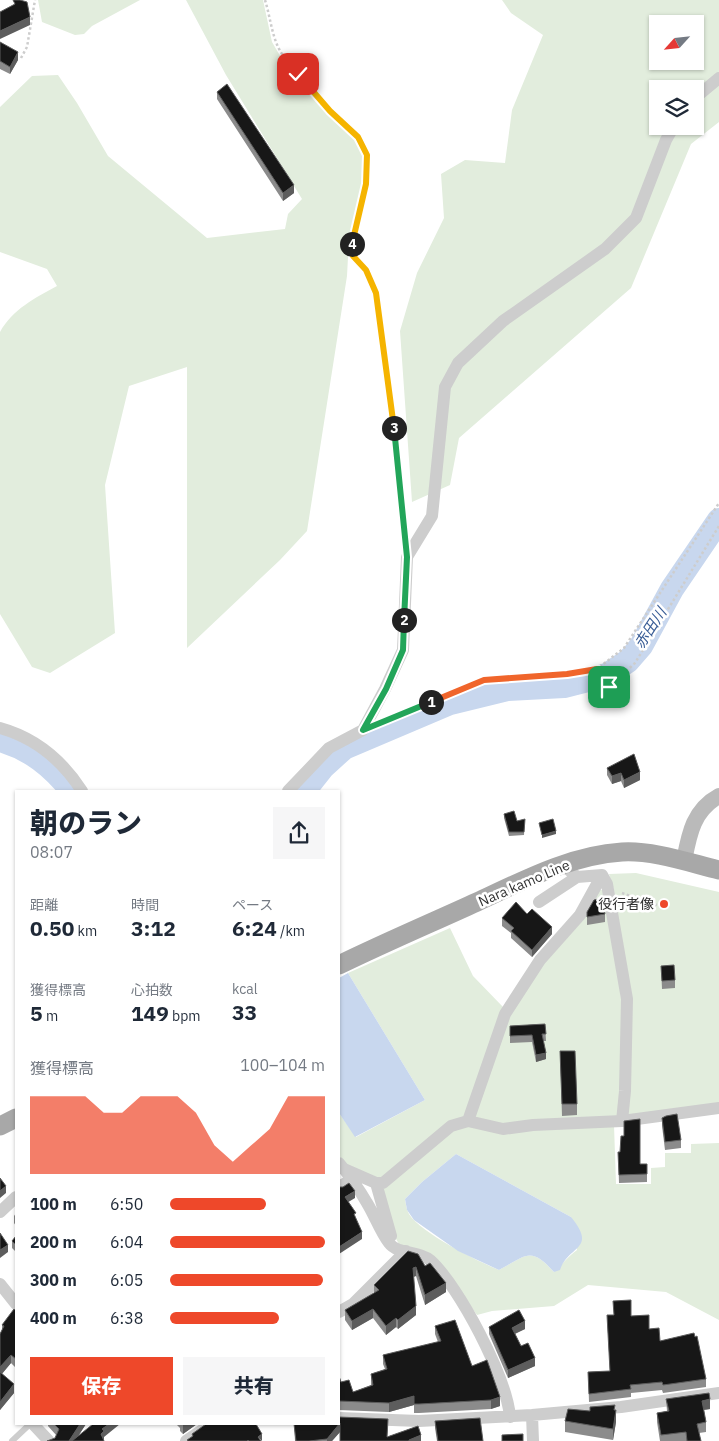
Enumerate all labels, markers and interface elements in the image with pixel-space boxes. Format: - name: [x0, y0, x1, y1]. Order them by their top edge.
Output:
- north arrow: [649, 15, 704, 70]
- map controls: [649, 15, 704, 135]
- pin: [277, 53, 319, 95]
- icon: check: [284, 60, 312, 88]
- button: layers: [649, 80, 704, 135]
- pin: 4: [340, 232, 364, 256]
- text: 4: [348, 235, 357, 253]
- pin: 3: [382, 416, 406, 440]
- text: 3: [390, 419, 399, 437]
- water label: 赤田川: [630, 602, 671, 652]
- pin: 2: [392, 608, 416, 632]
- text: 2: [400, 611, 409, 629]
- pin: [588, 666, 630, 708]
- icon: arrive: [595, 673, 623, 701]
- pin: 1: [418, 690, 444, 714]
- text: 1: [427, 693, 436, 711]
- text: 朝のラン: [30, 804, 142, 841]
- button: share: [273, 807, 325, 859]
- text: 08:07: [30, 842, 73, 862]
- street label: Nara kamo Line: [476, 856, 573, 910]
- place label: 役行者像: [598, 895, 654, 913]
- text: 距離: [30, 896, 58, 914]
- text: 時間: [131, 896, 159, 914]
- text: ペース: [232, 896, 273, 914]
- marker: 役行者像: [658, 898, 670, 910]
- text: 0.50: [30, 914, 74, 942]
- text: 3:12: [131, 914, 176, 942]
- text: 6:24: [232, 914, 277, 942]
- text: km: [74, 922, 97, 940]
- text: /km: [277, 922, 305, 940]
- text: kcal: [232, 980, 257, 998]
- text: 獲得標高: [30, 981, 86, 999]
- text: 心拍数: [131, 981, 173, 999]
- text: 33: [232, 998, 257, 1026]
- text: 5: [30, 999, 43, 1027]
- text: 149: [131, 999, 169, 1027]
- text: m: [43, 1007, 58, 1025]
- text: bpm: [169, 1007, 201, 1025]
- text: 100–104 m: [240, 1055, 325, 1075]
- text: 獲得標高: [30, 1058, 94, 1078]
- text: 100 m: [30, 1194, 77, 1214]
- text: 6:50: [110, 1194, 143, 1214]
- text: 200 m: [30, 1232, 77, 1252]
- text: 6:04: [110, 1232, 143, 1252]
- text: 300 m: [30, 1270, 77, 1290]
- text: 6:05: [110, 1270, 143, 1290]
- text: 400 m: [30, 1308, 77, 1328]
- text: 6:38: [110, 1308, 143, 1328]
- button: 保存: [30, 1357, 173, 1415]
- button: 共有: [183, 1357, 325, 1415]

